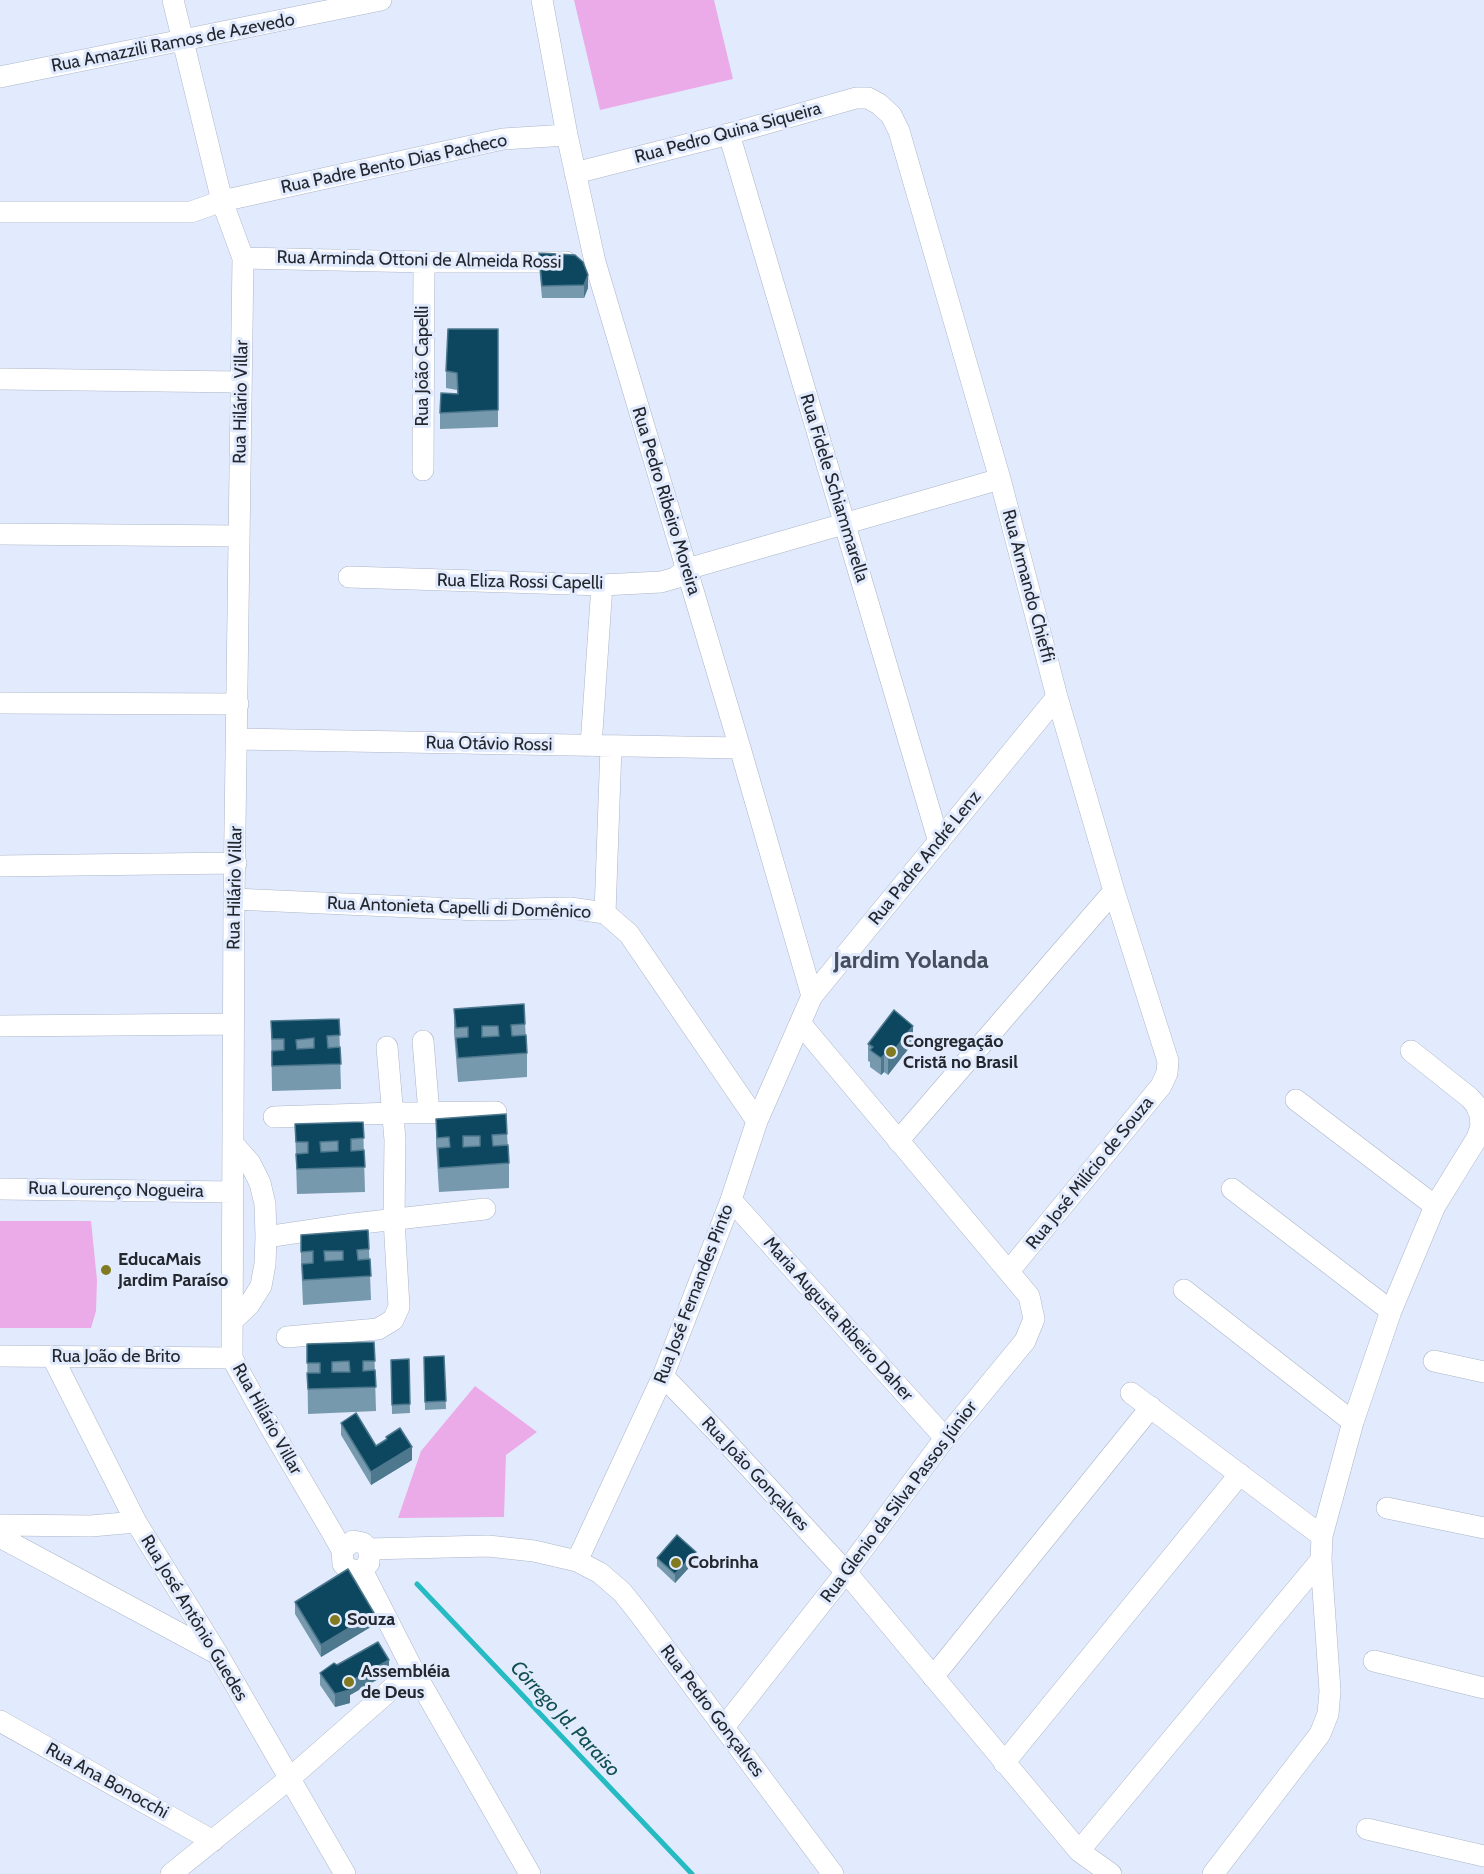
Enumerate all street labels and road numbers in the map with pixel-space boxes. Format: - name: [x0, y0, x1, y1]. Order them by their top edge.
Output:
- street label: Rua Amazzili Ramos de Azevedo: [50, 9, 296, 77]
- street label: Rua Pedro Quina Siqueira: [632, 98, 824, 168]
- street label: Rua Padre Bento Dias Pacheco: [279, 129, 509, 199]
- street label: Rua Arminda Ottoni de Almeida Rossi: [276, 247, 562, 273]
- street label: Rua João Capelli: [412, 306, 434, 426]
- street label: Rua Hilário Villar: [229, 340, 253, 464]
- street label: Rua Fidele Schiammarella: [795, 391, 873, 585]
- street label: Rua Pedro Ribeiro Moreira: [627, 404, 705, 598]
- street label: Rua Armando Chieffi: [997, 507, 1059, 665]
- street label: Rua Eliza Rossi Capelli: [437, 570, 603, 594]
- street label: Rua Otávio Rossi: [425, 732, 553, 756]
- street label: Rua Padre André Lenz: [864, 786, 986, 930]
- street label: Rua Hilário Villar: [223, 826, 247, 950]
- street label: Rua Antonieta Capelli di Domênico: [327, 893, 591, 923]
- street label: Rua José Milício de Souza: [1022, 1092, 1158, 1254]
- street label: Rua Lourenço Nogueira: [28, 1178, 204, 1202]
- street label: Rua José Fernandes Pinto: [650, 1201, 738, 1387]
- street label: Maria Augusta Ribeiro Daher: [759, 1232, 917, 1406]
- street label: Rua João de Brito: [52, 1346, 180, 1368]
- street label: Rua Hilário Villar: [228, 1360, 306, 1478]
- street label: Rua Glenio da Silva Passos Júnior: [816, 1397, 982, 1607]
- street label: Rua João Gonçalves: [697, 1413, 813, 1535]
- street label: Rua José Antônio Guedes: [136, 1531, 252, 1705]
- street label: Rua Pedro Gonçalves: [655, 1641, 769, 1781]
- street label: Rua Ana Bonocchi: [42, 1738, 172, 1824]

